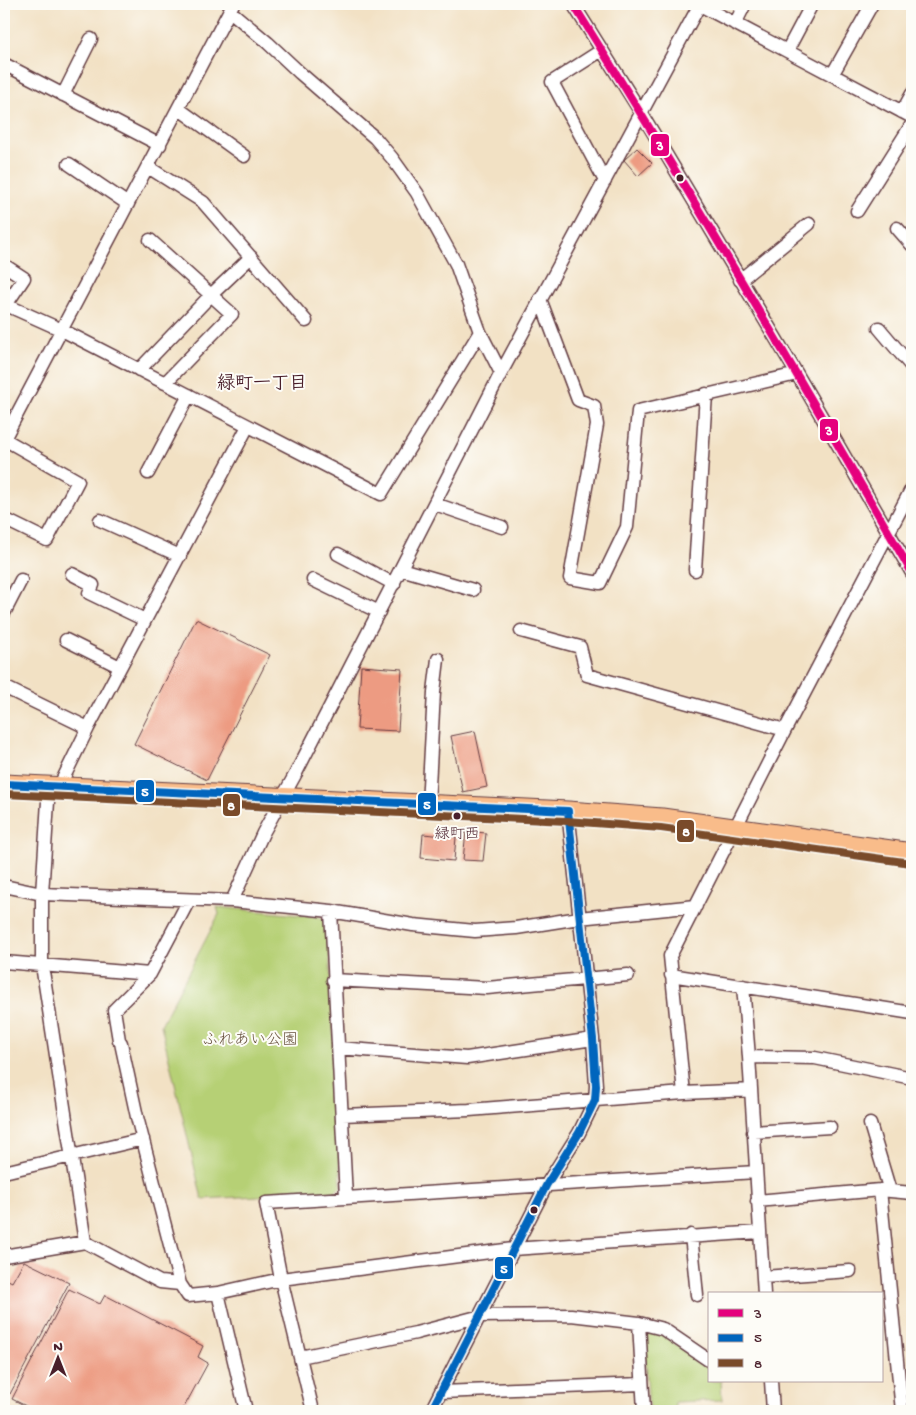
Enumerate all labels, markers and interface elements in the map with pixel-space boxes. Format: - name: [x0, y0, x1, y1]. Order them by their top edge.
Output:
- line badge: 3: [650, 133, 670, 157]
- text: 3: [655, 139, 664, 156]
- unlabelled marker: [675, 173, 685, 183]
- district label: 緑町一丁目: [217, 373, 307, 395]
- line badge: 3: [819, 418, 839, 442]
- text: 3: [824, 424, 833, 441]
- line badge: 5: [135, 779, 155, 803]
- text: 5: [141, 785, 149, 802]
- line badge: 5: [417, 792, 437, 816]
- line badge: 8: [222, 793, 241, 817]
- text: 5: [423, 798, 431, 815]
- text: 8: [227, 799, 235, 816]
- marker: 緑町西: [452, 811, 462, 821]
- line badge: 8: [676, 819, 695, 843]
- place label: 緑町西: [434, 825, 480, 844]
- text: 8: [682, 825, 690, 842]
- park label: ふれあい公園: [202, 1031, 298, 1051]
- unlabelled marker: [529, 1205, 539, 1215]
- line badge: 5: [494, 1256, 514, 1280]
- text: 5: [500, 1262, 508, 1279]
- legend: [708, 1292, 884, 1382]
- text: 3: [753, 1306, 762, 1324]
- text: 5: [754, 1330, 762, 1348]
- north arrow: [32, 1332, 82, 1382]
- text: N: [53, 1339, 63, 1356]
- text: 8: [754, 1356, 762, 1374]

